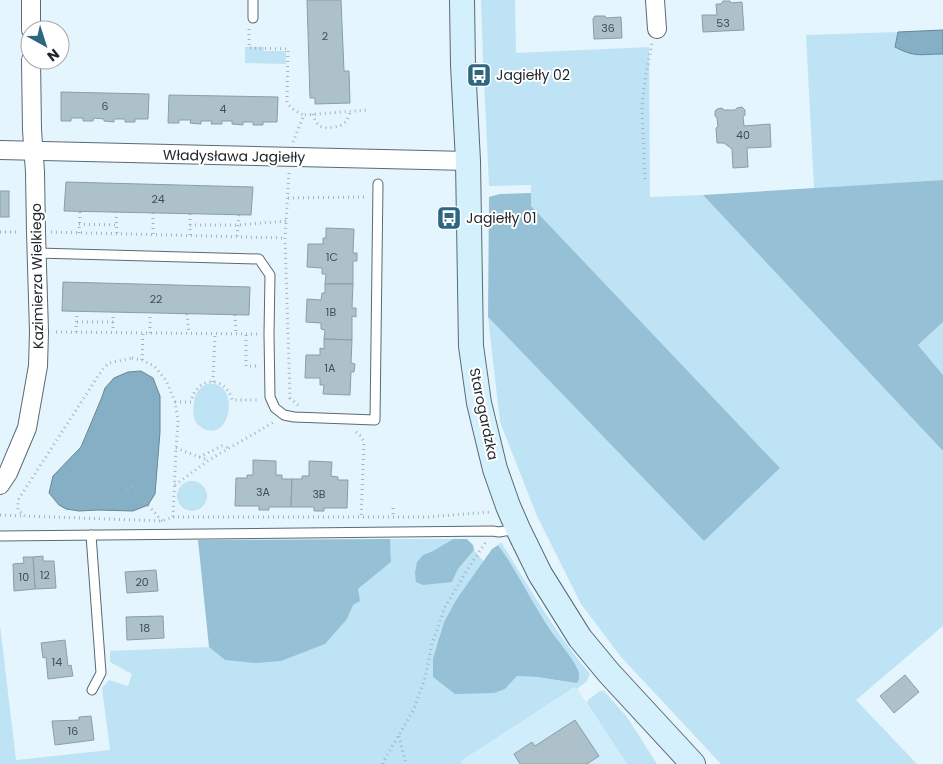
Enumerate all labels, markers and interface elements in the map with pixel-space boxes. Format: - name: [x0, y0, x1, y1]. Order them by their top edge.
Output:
- house number: 53: [716, 15, 730, 31]
- north arrow: [20, 20, 70, 70]
- house number: 36: [601, 20, 615, 36]
- house number: 2: [322, 28, 328, 44]
- text: N: [43, 44, 64, 66]
- bus stop icon: Jagiełły 02: [466, 62, 492, 88]
- place label: Jagiełły 02: [496, 65, 570, 85]
- house number: 6: [102, 98, 109, 114]
- house number: 4: [220, 101, 227, 117]
- house number: 40: [736, 127, 750, 143]
- street label: Władysława Jagiełły: [163, 145, 305, 167]
- house number: 24: [151, 191, 165, 207]
- street label: Kazimierza Wielkiego: [26, 203, 48, 349]
- bus stop icon: Jagiełły 01: [436, 205, 462, 231]
- place label: Jagiełły 01: [466, 208, 536, 228]
- house number: 1C: [326, 249, 338, 265]
- house number: 22: [150, 291, 162, 307]
- house number: 1B: [326, 304, 336, 320]
- house number: 1A: [325, 360, 336, 376]
- street label: Starogardzka: [464, 366, 504, 462]
- house number: 3A: [256, 484, 271, 500]
- house number: 3B: [312, 486, 326, 502]
- house number: 12: [40, 567, 50, 583]
- house number: 10: [19, 569, 29, 585]
- house number: 20: [135, 574, 149, 590]
- house number: 18: [140, 620, 150, 636]
- house number: 14: [52, 654, 62, 670]
- house number: 16: [68, 723, 78, 739]

